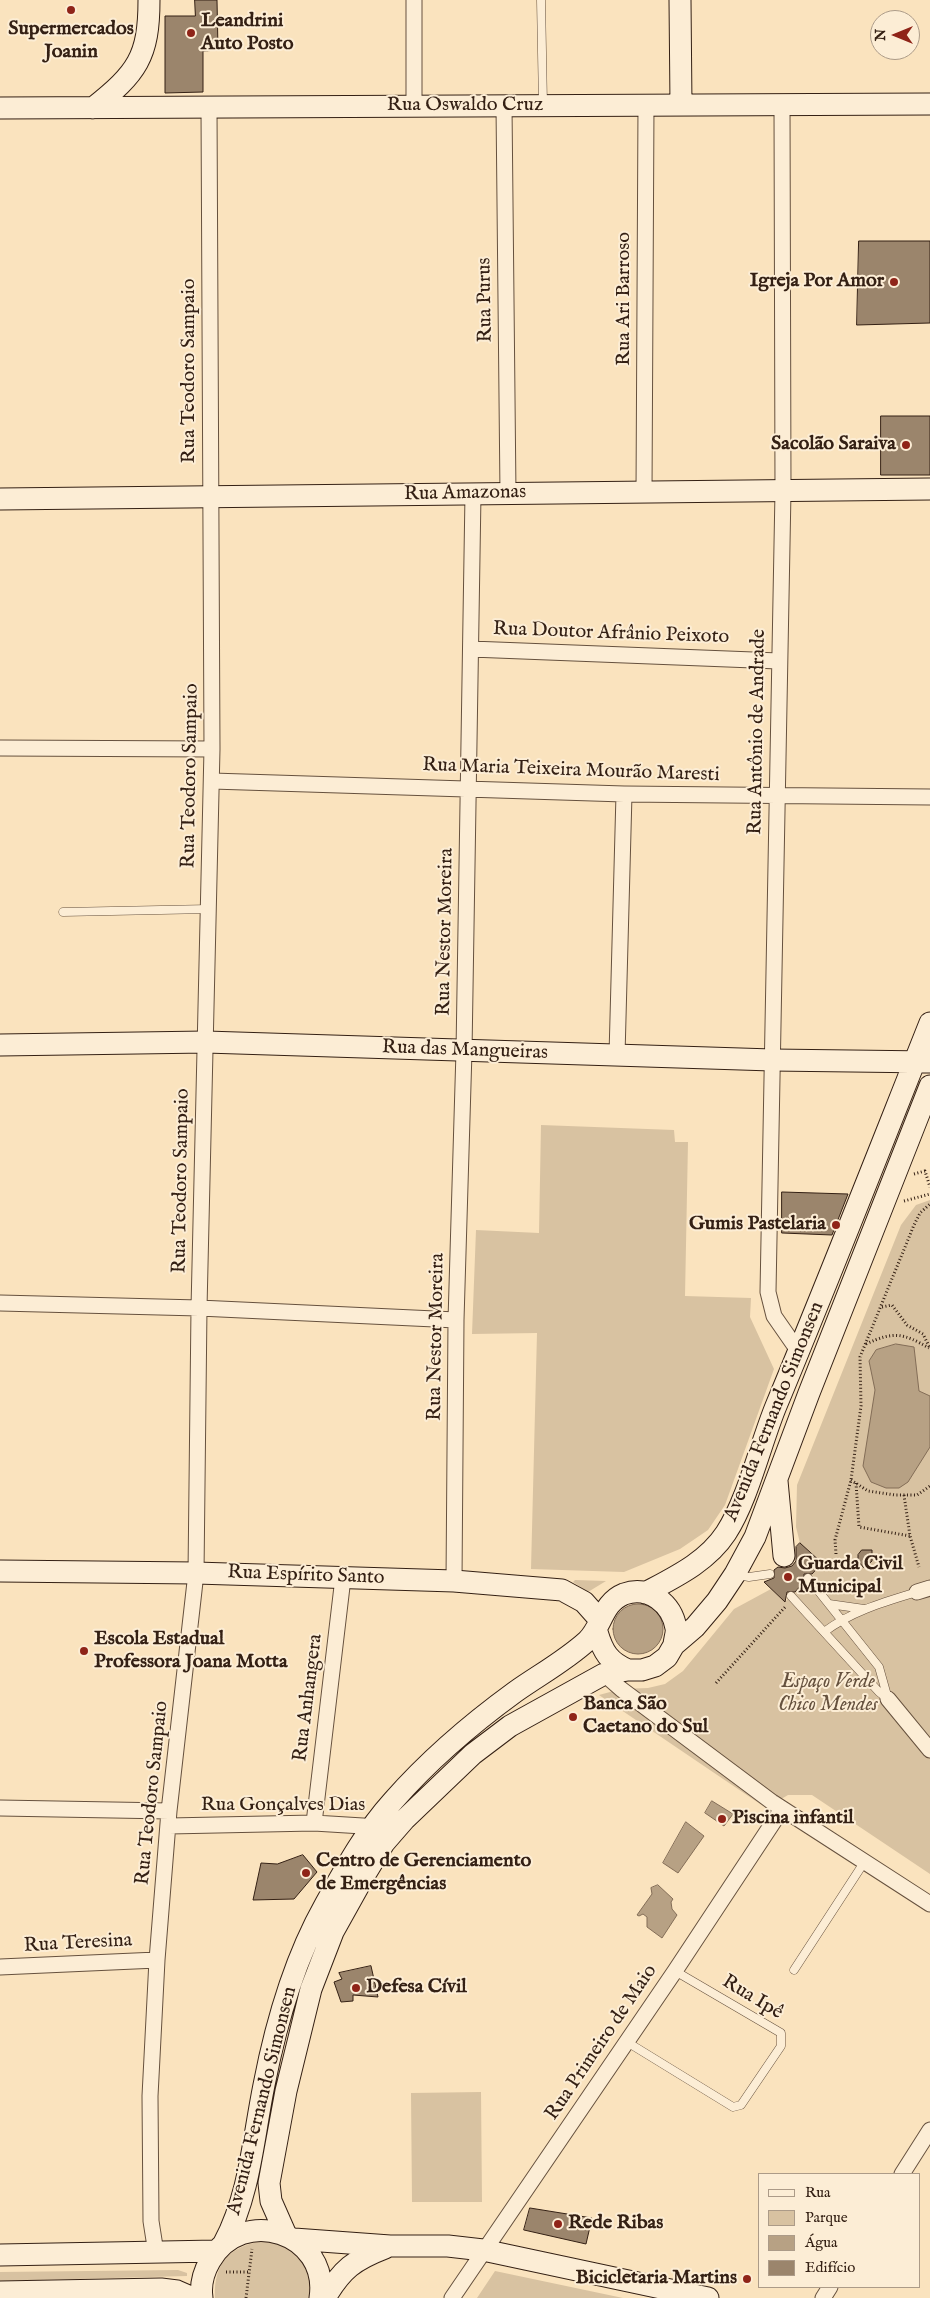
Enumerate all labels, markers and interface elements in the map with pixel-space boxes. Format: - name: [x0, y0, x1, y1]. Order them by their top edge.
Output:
- marker: Supermercados Joanin: [65, 4, 77, 16]
- place label: Leandrini Auto Posto: [201, 10, 293, 57]
- north arrow: [870, 10, 920, 60]
- place label: Supermercados Joanin: [8, 18, 134, 65]
- marker: Leandrini Auto Posto: [185, 27, 197, 39]
- text: N: [872, 29, 890, 41]
- street label: Rua Oswaldo Cruz: [387, 94, 543, 118]
- street label: Rua Ari Barroso: [613, 232, 637, 366]
- street label: Rua Purus: [473, 257, 499, 343]
- place label: Igreja Por Amor: [750, 270, 884, 294]
- marker: Igreja Por Amor: [888, 276, 900, 288]
- street label: Rua Teodoro Sampaio: [178, 278, 202, 464]
- place label: Sacolão Saraiva: [771, 433, 896, 457]
- marker: Sacolão Saraiva: [900, 439, 912, 451]
- street label: Rua Amazonas: [404, 481, 526, 507]
- street label: Rua Doutor Afrânio Peixoto: [492, 618, 730, 650]
- street label: Rua Antônio de Andrade: [744, 629, 772, 835]
- street label: Rua Teodoro Sampaio: [177, 683, 205, 869]
- street label: Rua Maria Teixeira Mourão Maresti: [422, 754, 720, 788]
- street label: Rua Nestor Moreira: [433, 848, 459, 1016]
- street label: Rua das Mangueiras: [382, 1036, 548, 1066]
- street label: Rua Teodoro Sampaio: [168, 1088, 196, 1274]
- place label: Gumis Pastelaria: [689, 1213, 826, 1237]
- marker: Gumis Pastelaria: [830, 1219, 842, 1231]
- street label: Rua Nestor Moreira: [424, 1253, 450, 1421]
- street label: Avenida Fernando Simonsen: [720, 1299, 830, 1525]
- place label: Guarda Civil Municipal: [798, 1553, 903, 1600]
- street label: Rua Espírito Santo: [227, 1561, 385, 1591]
- marker: Guarda Civil Municipal: [782, 1571, 794, 1583]
- place label: Escola Estadual Professora Joana Motta: [94, 1628, 288, 1675]
- street label: Rua Anhangera: [289, 1633, 329, 1763]
- marker: Escola Estadual Professora Joana Motta: [78, 1645, 90, 1657]
- park label: Espaço Verde Chico Mendes: [778, 1671, 878, 1718]
- place label: Banca São Caetano do Sul: [583, 1693, 708, 1740]
- street label: Rua Teodoro Sampaio: [131, 1700, 175, 1886]
- marker: Banca São Caetano do Sul: [567, 1711, 579, 1723]
- street label: Rua Gonçalves Dias: [201, 1794, 365, 1818]
- place label: Piscina infantil: [732, 1807, 854, 1831]
- marker: Piscina infantil: [716, 1813, 728, 1825]
- place label: Centro de Gerenciamento de Emergências: [316, 1850, 531, 1897]
- marker: Centro de Gerenciamento de Emergências: [300, 1867, 312, 1879]
- street label: Rua Teresina: [23, 1929, 133, 1959]
- street label: Rua Primeiro de Maio: [541, 1960, 663, 2126]
- street label: Rua Ipê: [717, 1970, 787, 2026]
- place label: Defesa Cívil: [366, 1976, 467, 2000]
- marker: Defesa Cívil: [350, 1982, 362, 1994]
- street label: Avenida Fernando Simonsen: [223, 1984, 303, 2218]
- legend: [758, 2173, 920, 2288]
- text: Rua: [805, 2183, 831, 2202]
- text: Parque: [805, 2208, 848, 2227]
- place label: Rede Ribas: [568, 2212, 663, 2236]
- marker: Rede Ribas: [552, 2218, 564, 2230]
- text: Água: [805, 2233, 838, 2252]
- text: Edifício: [805, 2258, 855, 2277]
- place label: Bicicletaria Martins: [576, 2267, 737, 2291]
- marker: Bicicletaria Martins: [741, 2273, 753, 2285]

